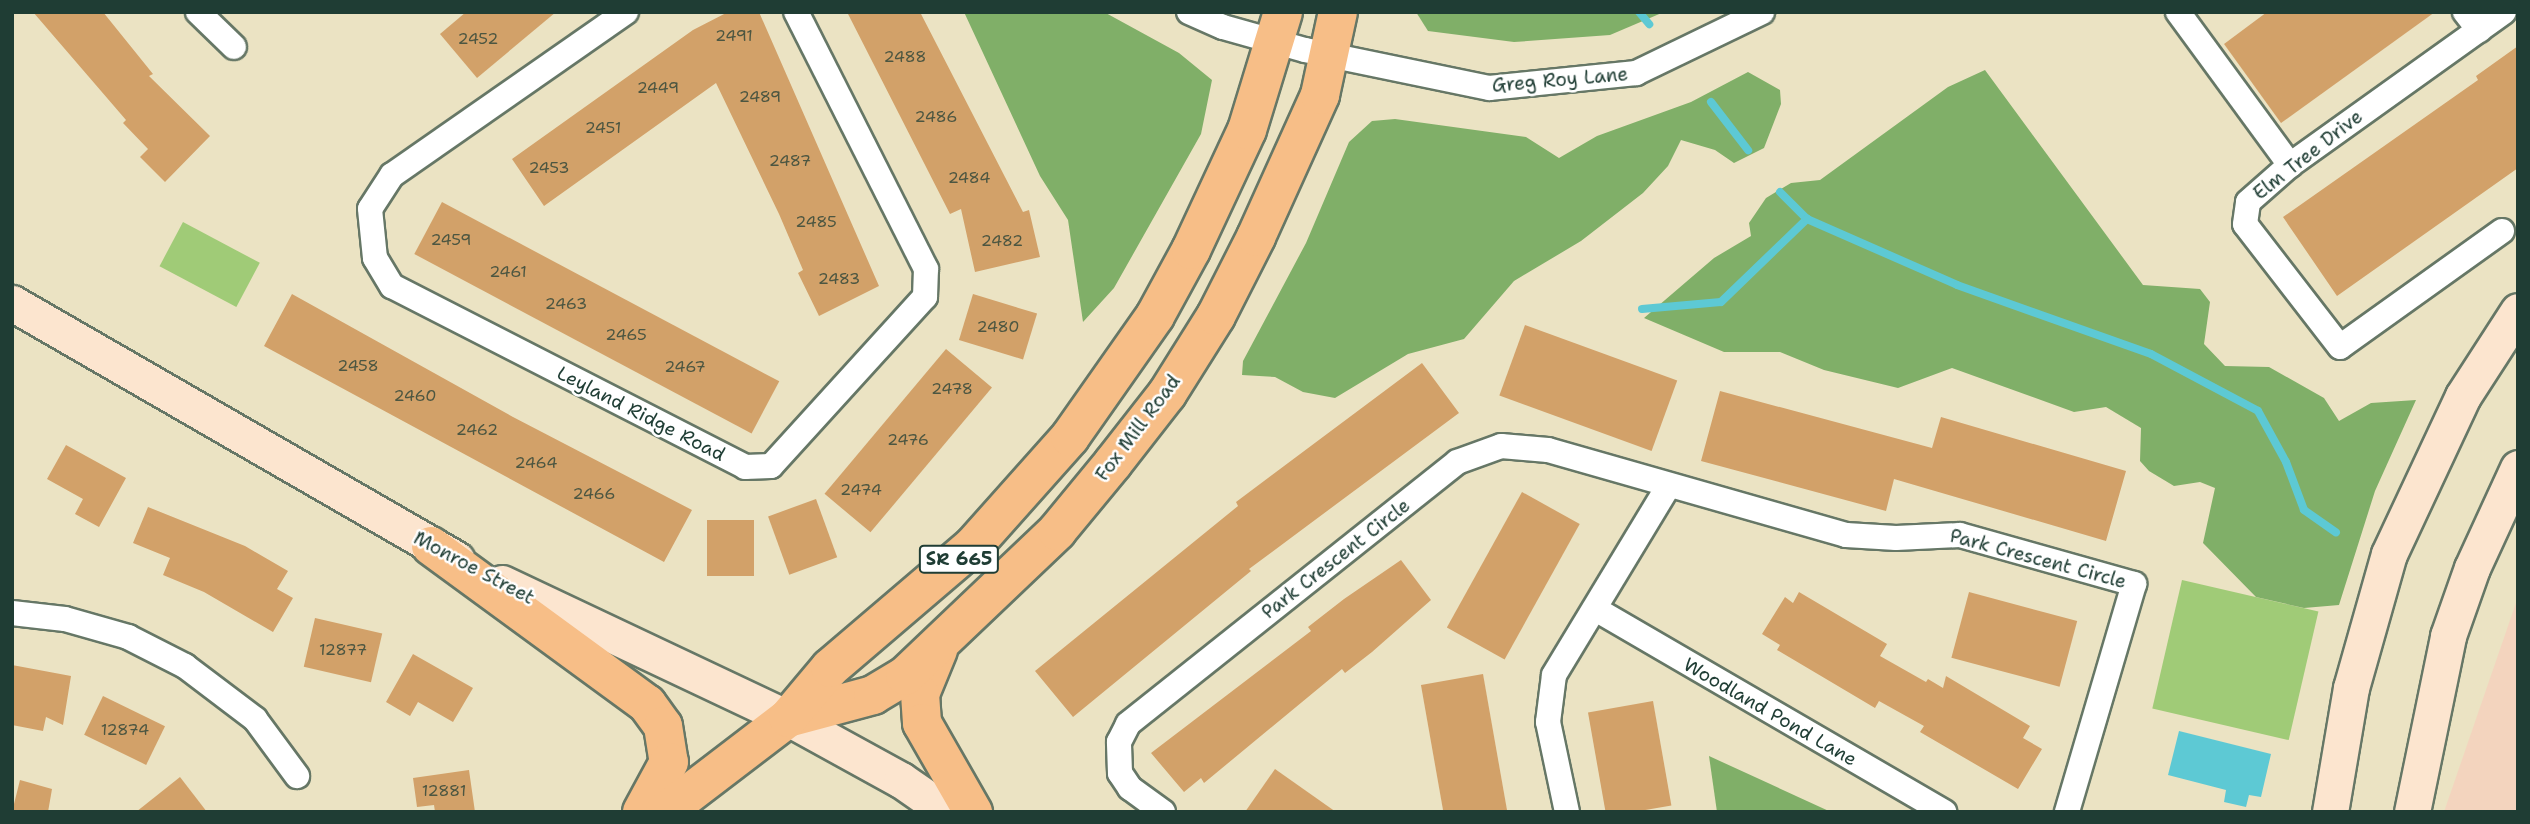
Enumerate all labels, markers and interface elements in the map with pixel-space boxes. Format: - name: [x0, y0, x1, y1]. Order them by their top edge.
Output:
- house number: 2491: [715, 26, 753, 46]
- house number: 2452: [457, 29, 499, 49]
- house number: 2488: [884, 47, 926, 67]
- street label: Greg Roy Lane: [1491, 63, 1629, 97]
- house number: 2449: [637, 78, 679, 98]
- house number: 2489: [739, 87, 781, 107]
- street label: Elm Tree Drive: [2249, 105, 2367, 205]
- house number: 2486: [915, 107, 957, 127]
- house number: 2451: [585, 118, 621, 138]
- house number: 2487: [769, 151, 811, 171]
- house number: 2453: [528, 158, 570, 178]
- house number: 2484: [948, 168, 990, 188]
- house number: 2485: [795, 212, 837, 232]
- house number: 2459: [430, 230, 472, 250]
- house number: 2482: [981, 231, 1023, 251]
- house number: 2461: [489, 262, 527, 282]
- house number: 2483: [818, 269, 860, 289]
- house number: 2463: [545, 294, 587, 314]
- house number: 2480: [976, 317, 1020, 337]
- house number: 2465: [605, 325, 647, 345]
- house number: 2458: [337, 356, 379, 376]
- house number: 2467: [664, 357, 706, 377]
- street label: Leyland Ridge Road: [553, 362, 729, 466]
- street label: Fox Mill Road: [1091, 371, 1185, 485]
- house number: 2478: [931, 379, 973, 399]
- house number: 2460: [393, 386, 437, 406]
- house number: 2462: [456, 420, 498, 440]
- house number: 2476: [887, 430, 929, 450]
- house number: 2464: [515, 453, 557, 473]
- house number: 2474: [840, 480, 882, 500]
- house number: 2466: [572, 484, 616, 504]
- street label: Park Crescent Circle: [1257, 494, 1415, 624]
- street label: Park Crescent Circle: [1947, 524, 2129, 594]
- street label: Monroe Street: [410, 527, 538, 609]
- road number: SR 665: [919, 544, 999, 574]
- house number: 12877: [319, 640, 367, 660]
- street label: Woodland Pond Lane: [1679, 653, 1861, 771]
- house number: 12874: [101, 720, 149, 740]
- house number: 12881: [422, 781, 466, 801]

